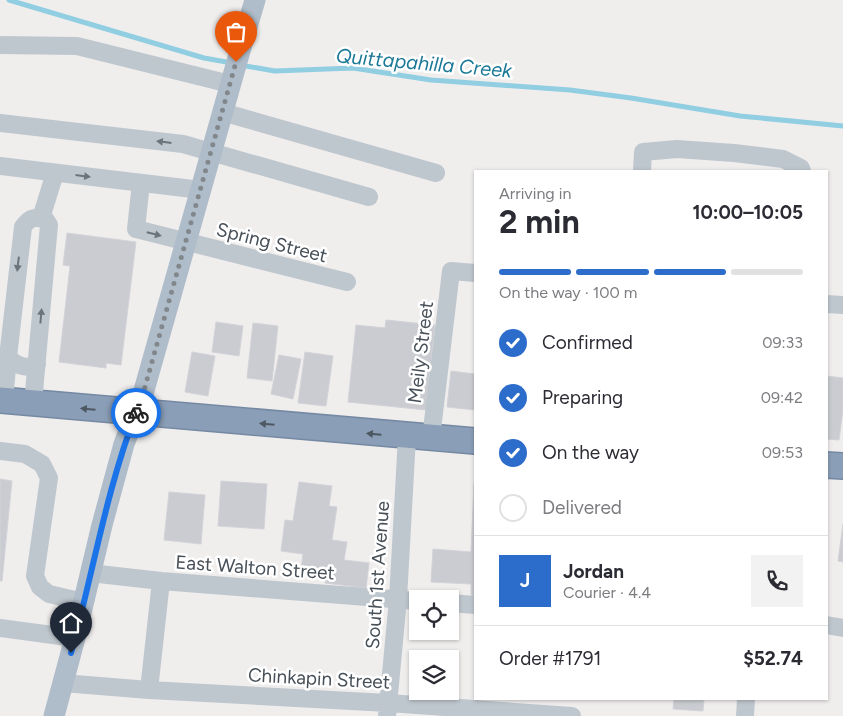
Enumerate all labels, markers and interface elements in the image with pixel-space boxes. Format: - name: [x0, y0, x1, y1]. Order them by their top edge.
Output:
- pin: [215, 11, 257, 62]
- icon: bag: [222, 18, 250, 46]
- water label: Quittapahilla Creek: [335, 43, 514, 83]
- one-way arrow: [155, 138, 171, 146]
- one-way arrow: [75, 172, 91, 180]
- text: Arriving in: [499, 184, 571, 203]
- text: 10:00–10:05: [692, 201, 803, 224]
- text: 2 min: [499, 203, 580, 241]
- street label: Spring Street: [214, 218, 330, 267]
- one-way arrow: [147, 230, 162, 238]
- one-way arrow: [14, 256, 22, 272]
- text: On the way · 100 m: [499, 283, 637, 302]
- street label: Meily Street: [403, 300, 438, 405]
- one-way arrow: [37, 308, 45, 324]
- icon: check: [499, 329, 527, 357]
- text: Confirmed: [542, 331, 633, 354]
- text: 09:33: [762, 333, 803, 352]
- icon: check: [499, 384, 527, 412]
- text: Preparing: [542, 386, 623, 409]
- courier: [111, 388, 161, 438]
- text: 09:42: [761, 388, 803, 407]
- icon: bike: [122, 399, 150, 427]
- one-way arrow: [79, 404, 95, 412]
- one-way arrow: [258, 420, 274, 428]
- one-way arrow: [366, 429, 382, 437]
- icon: check: [499, 439, 527, 467]
- text: On the way: [542, 441, 639, 464]
- text: 09:53: [762, 443, 803, 462]
- text: Delivered: [542, 496, 622, 519]
- street label: South 1st Avenue: [361, 500, 394, 650]
- street label: East Walton Street: [175, 550, 335, 585]
- button: phone: [751, 555, 803, 607]
- text: Jordan: [563, 560, 624, 583]
- text: J: [520, 569, 530, 592]
- text: Courier · 4.4: [563, 583, 651, 602]
- map controls: [409, 590, 459, 700]
- button: locate: [409, 590, 459, 640]
- pin: [50, 602, 92, 653]
- icon: home: [57, 609, 85, 637]
- text: Order #1791: [499, 647, 601, 670]
- text: $52.74: [743, 647, 803, 670]
- button: layers: [409, 650, 459, 700]
- street label: Chinkapin Street: [247, 663, 391, 694]

